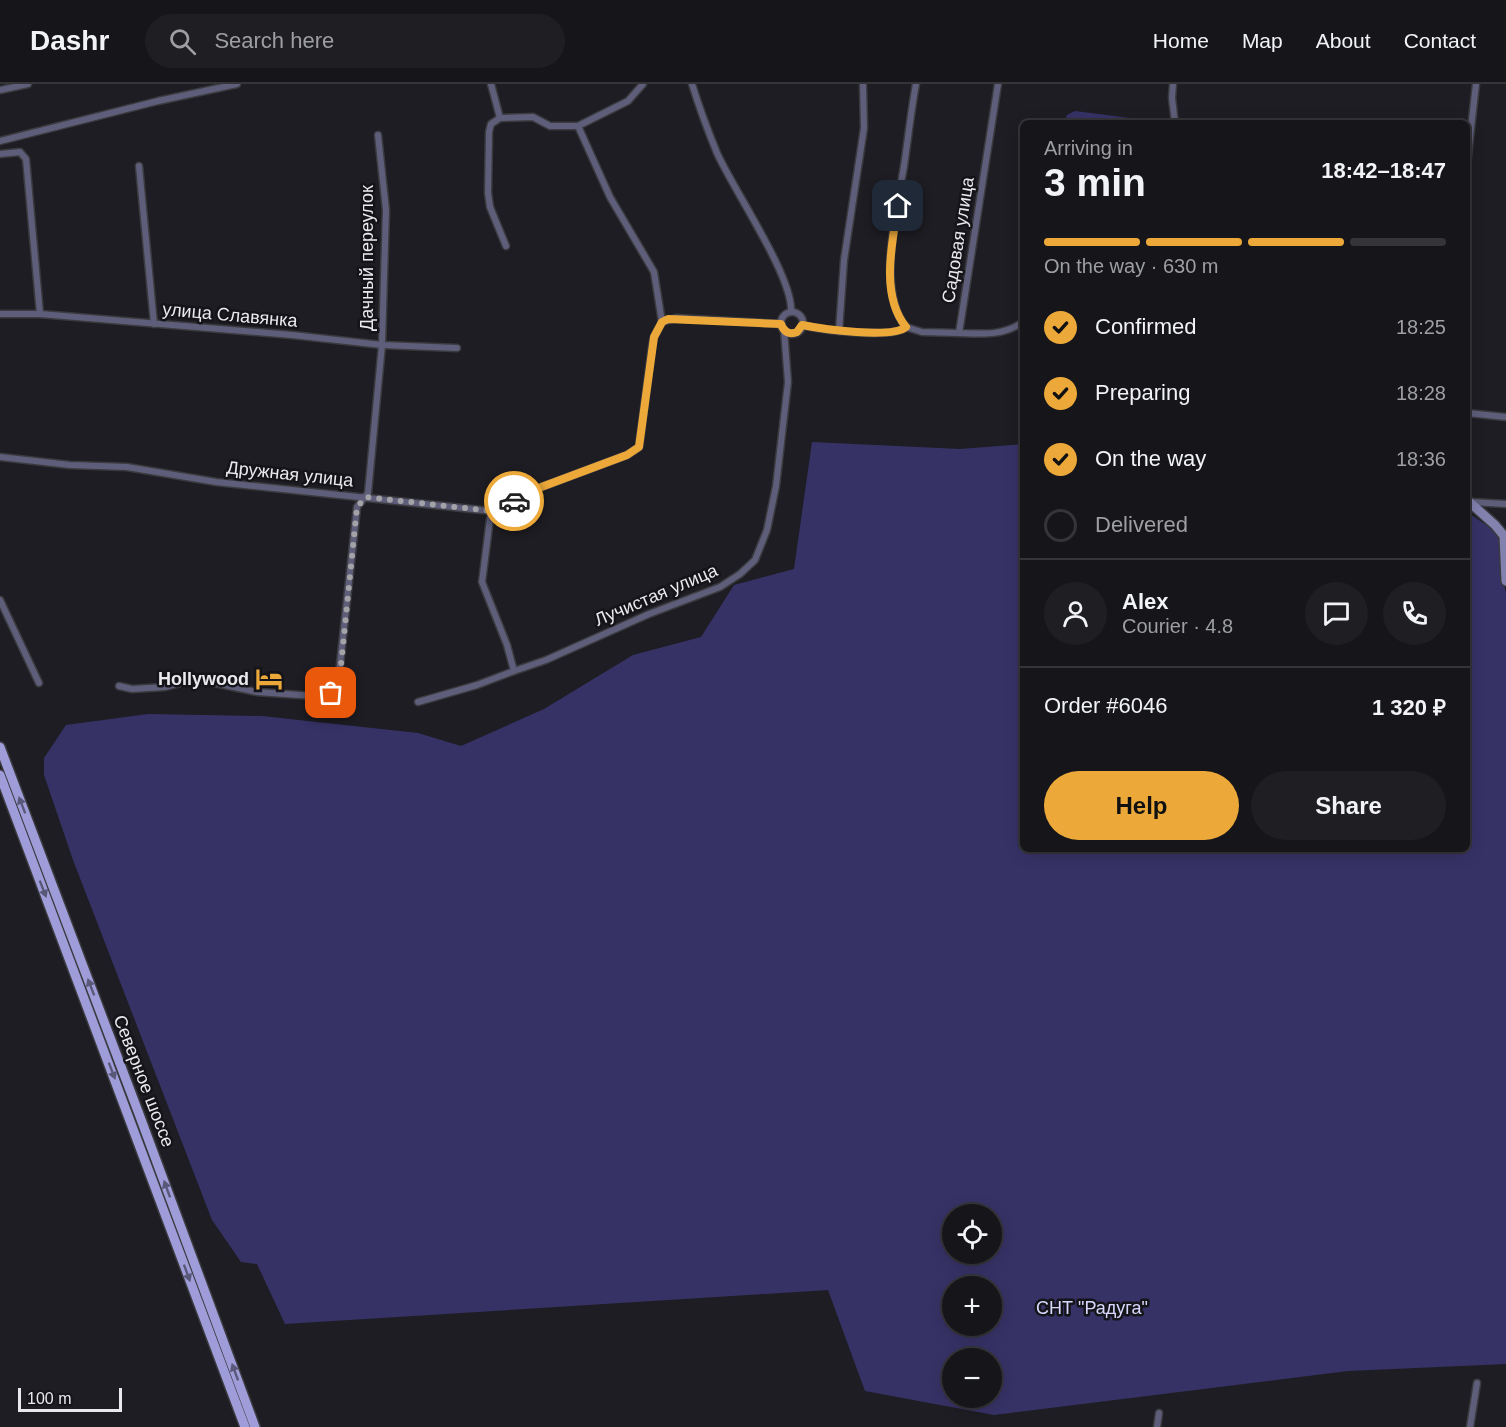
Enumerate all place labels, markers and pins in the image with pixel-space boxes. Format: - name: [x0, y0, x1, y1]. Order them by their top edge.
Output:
- pin: [872, 180, 923, 231]
- hotel icon: Hollywood: [254, 664, 284, 694]
- pin: [305, 667, 356, 718]
- place label: Hollywood: [158, 669, 249, 689]

